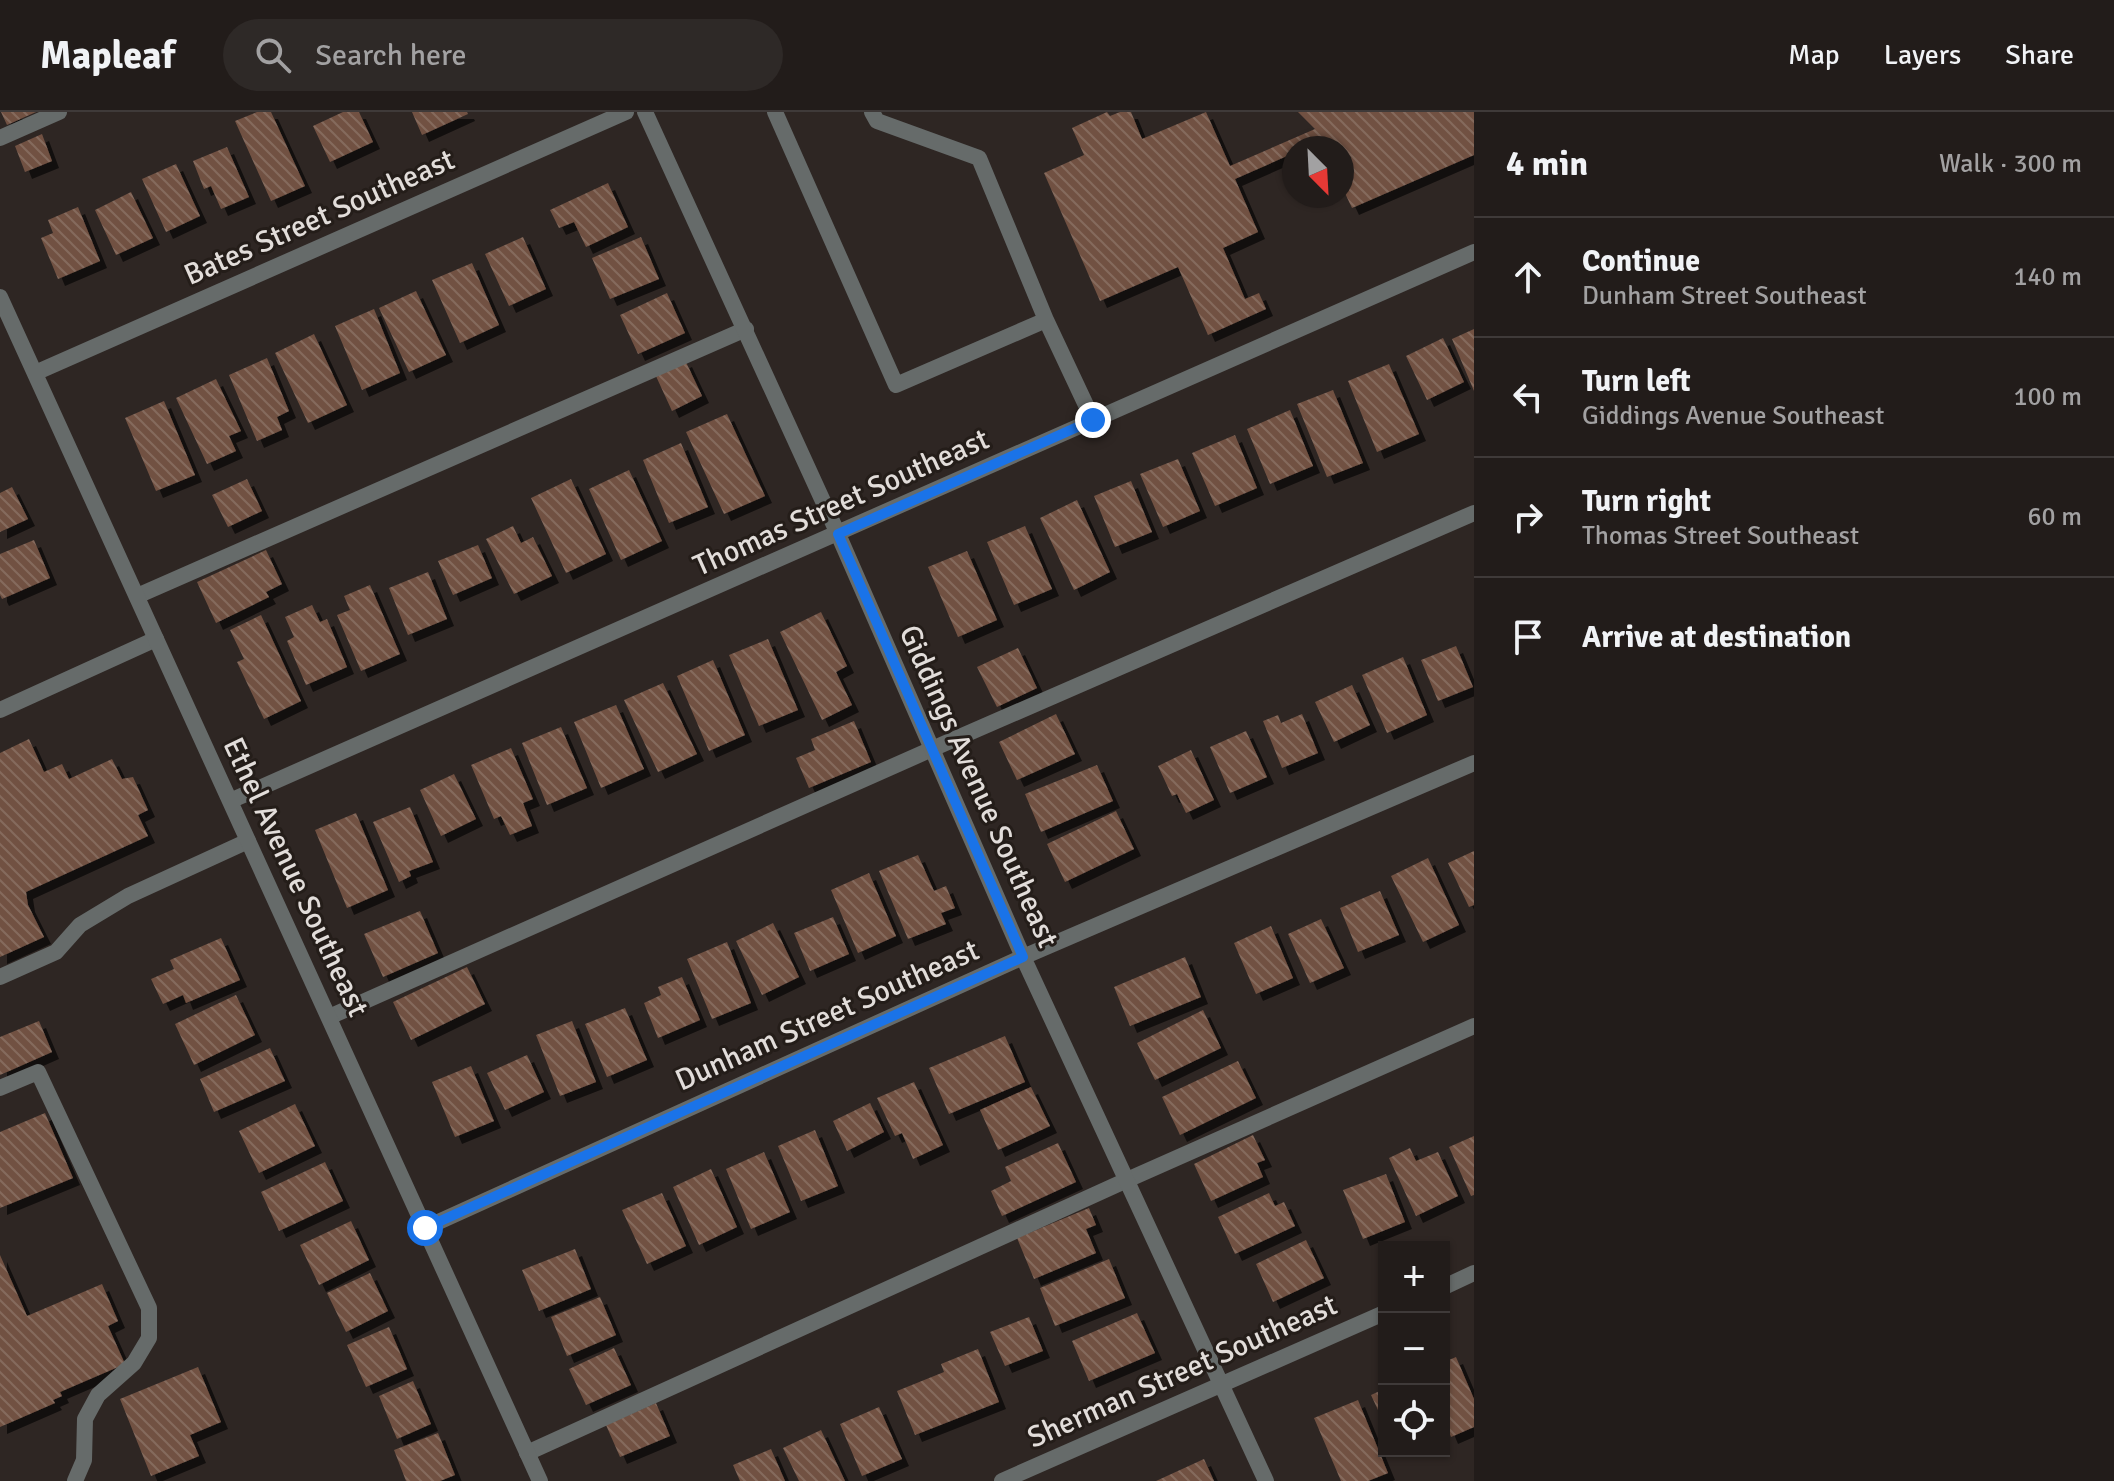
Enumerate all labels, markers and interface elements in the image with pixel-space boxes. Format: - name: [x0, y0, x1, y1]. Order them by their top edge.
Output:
- search box: [223, 19, 783, 91]
- text: Mapleaf: [40, 32, 175, 79]
- icon: search: [251, 33, 295, 77]
- text: Search here: [315, 37, 467, 74]
- text: Map: [1788, 38, 1840, 72]
- text: Layers: [1884, 38, 1961, 72]
- text: Share: [2005, 38, 2074, 72]
- north arrow: [1282, 136, 1354, 208]
- street label: Bates Street Southeast: [178, 141, 460, 294]
- text: 4 min: [1506, 143, 1588, 185]
- text: Walk · 300 m: [1939, 148, 2082, 180]
- text: Continue: [1582, 243, 1700, 280]
- icon: ahead: [1506, 255, 1550, 299]
- text: 140 m: [2013, 261, 2082, 293]
- text: Dunham Street Southeast: [1582, 280, 1867, 312]
- text: Turn left: [1582, 363, 1691, 400]
- icon: left: [1506, 375, 1550, 419]
- text: 100 m: [2013, 381, 2082, 413]
- text: Giddings Avenue Southeast: [1582, 400, 1884, 432]
- route end: [1075, 402, 1111, 438]
- street label: Thomas Street Southeast: [688, 421, 995, 584]
- text: Turn right: [1582, 483, 1711, 520]
- icon: right: [1506, 495, 1550, 539]
- text: 60 m: [2027, 501, 2082, 533]
- text: Thomas Street Southeast: [1582, 520, 1859, 552]
- icon: arrive: [1506, 615, 1550, 659]
- street label: Giddings Avenue Southeast: [891, 619, 1066, 953]
- text: Arrive at destination: [1582, 619, 1851, 656]
- street label: Ethel Avenue Southeast: [215, 732, 377, 1023]
- street label: Dunham Street Southeast: [670, 932, 985, 1099]
- route start: [407, 1210, 443, 1246]
- map controls: [1378, 1241, 1450, 1457]
- button: +: [1378, 1241, 1450, 1313]
- street label: Sherman Street Southeast: [1022, 1286, 1343, 1457]
- button: −: [1378, 1313, 1450, 1385]
- button: locate: [1378, 1385, 1450, 1457]

